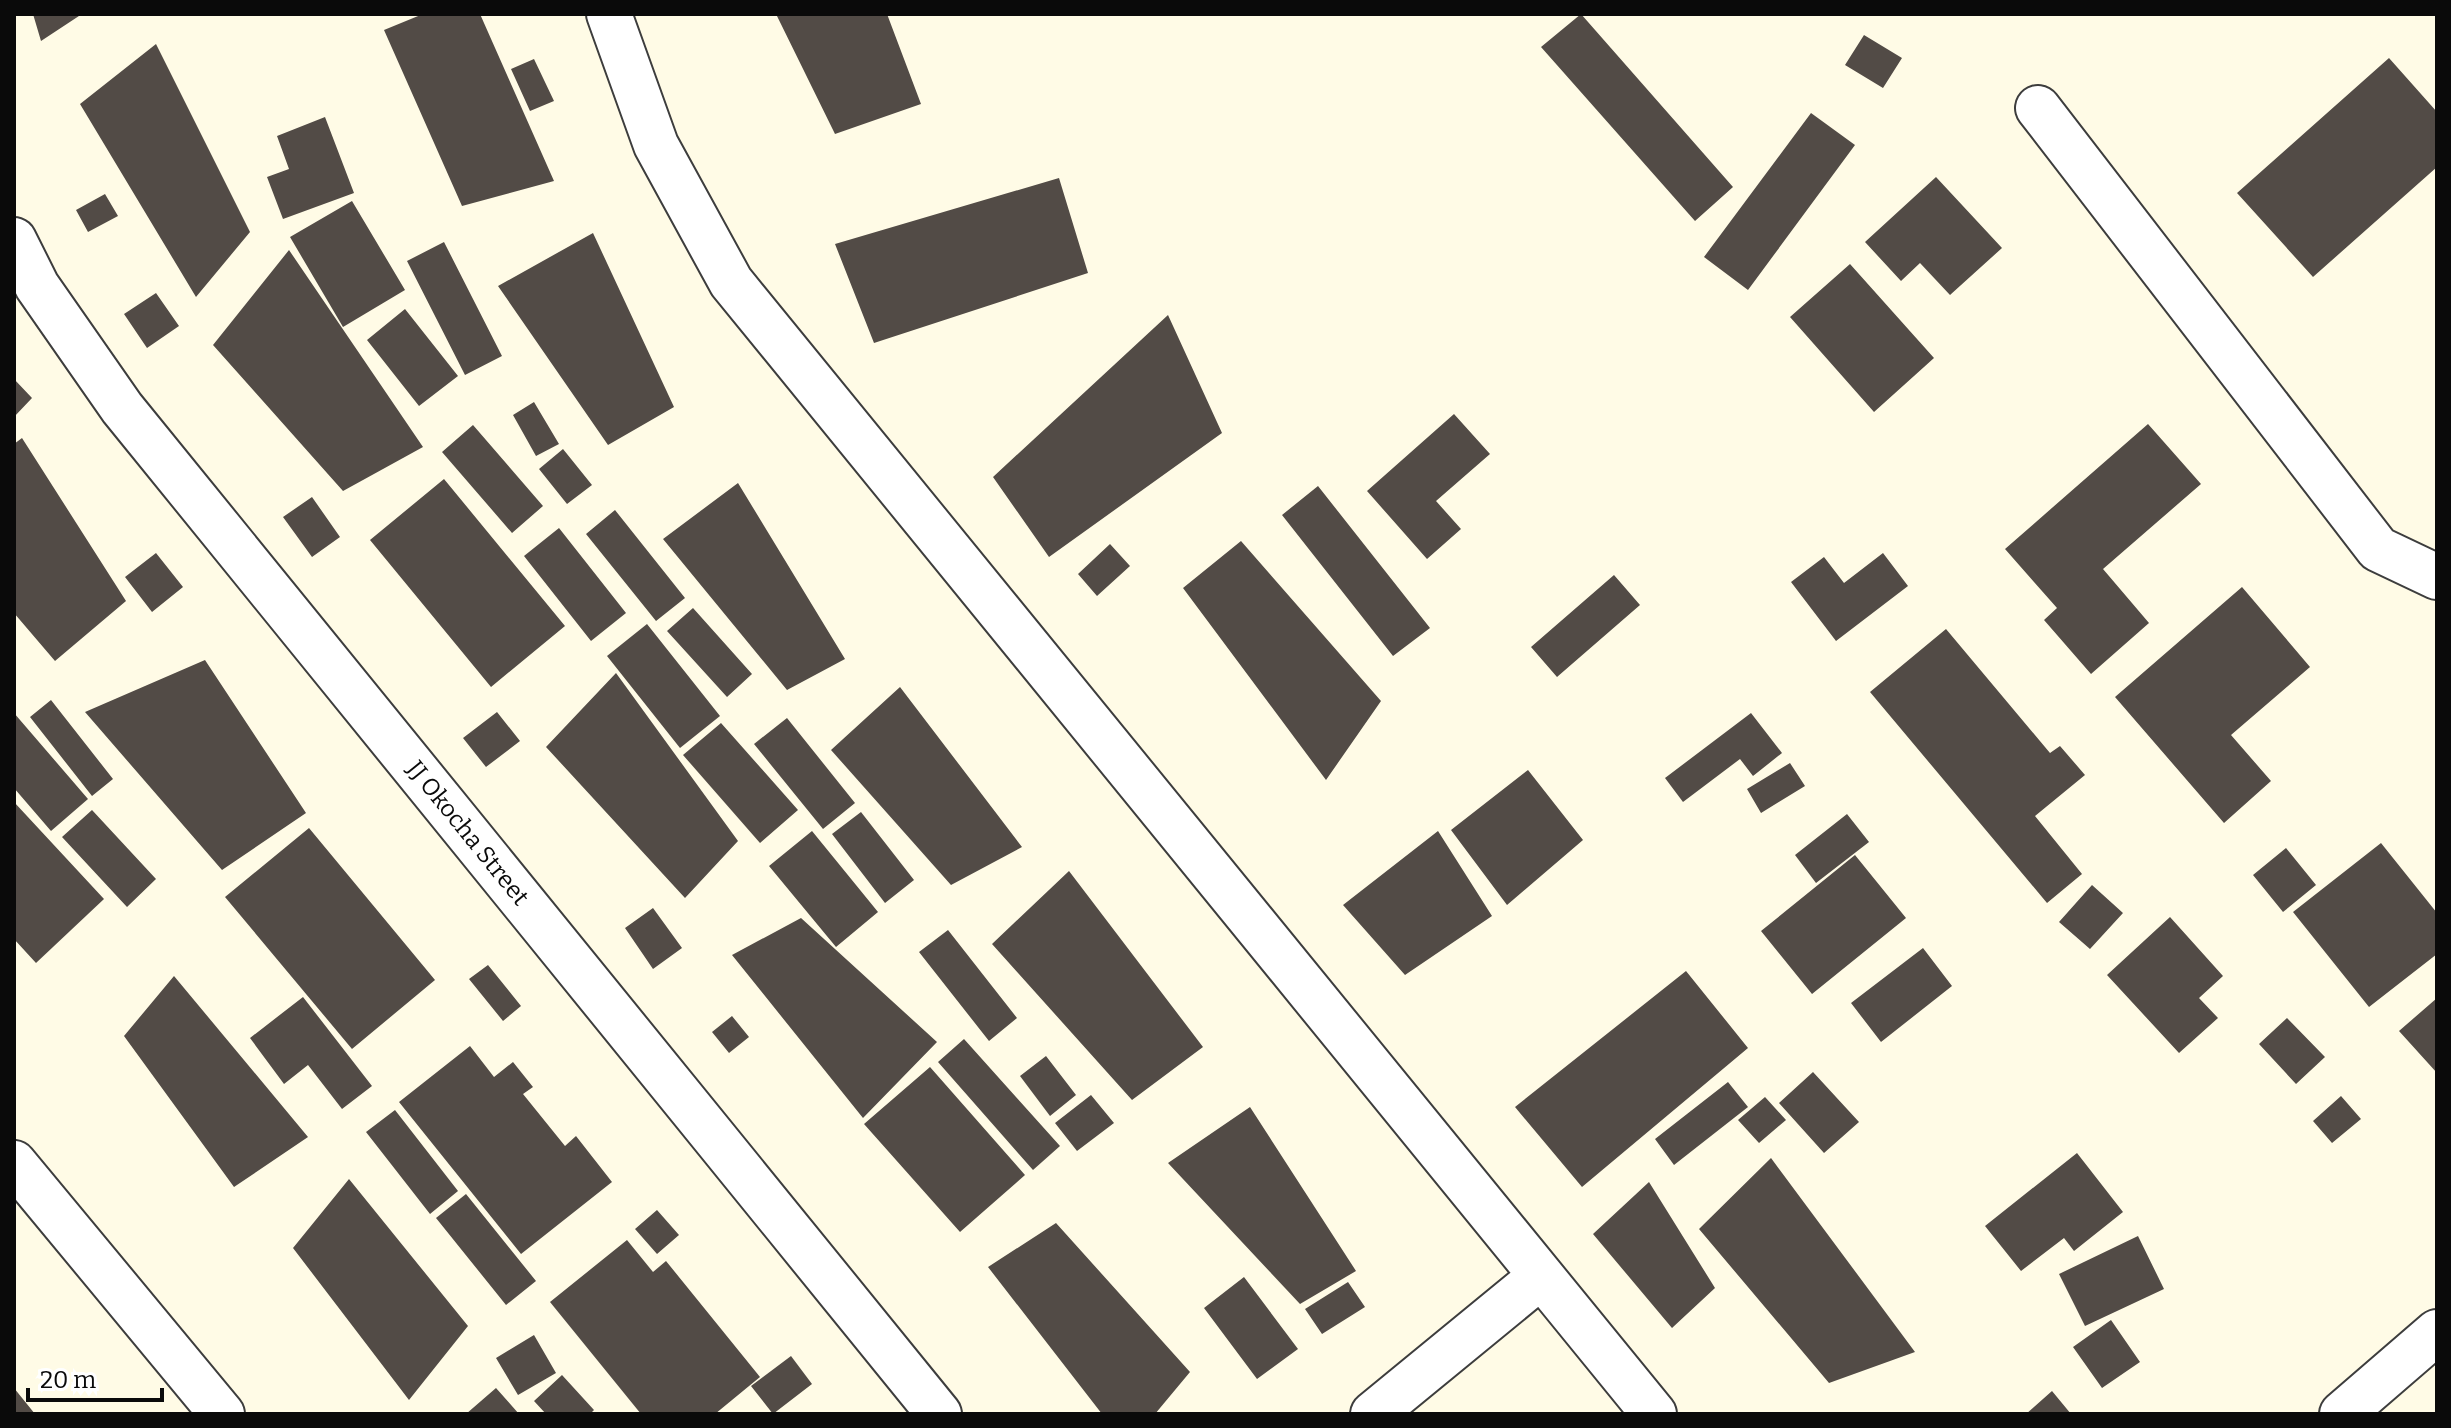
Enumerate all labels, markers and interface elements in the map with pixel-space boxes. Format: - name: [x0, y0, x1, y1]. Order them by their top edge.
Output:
- street label: JJ Okocha Street: [401, 754, 535, 911]
- scale bar: [28, 1352, 162, 1402]
- text: 20 m: [40, 1366, 96, 1394]

